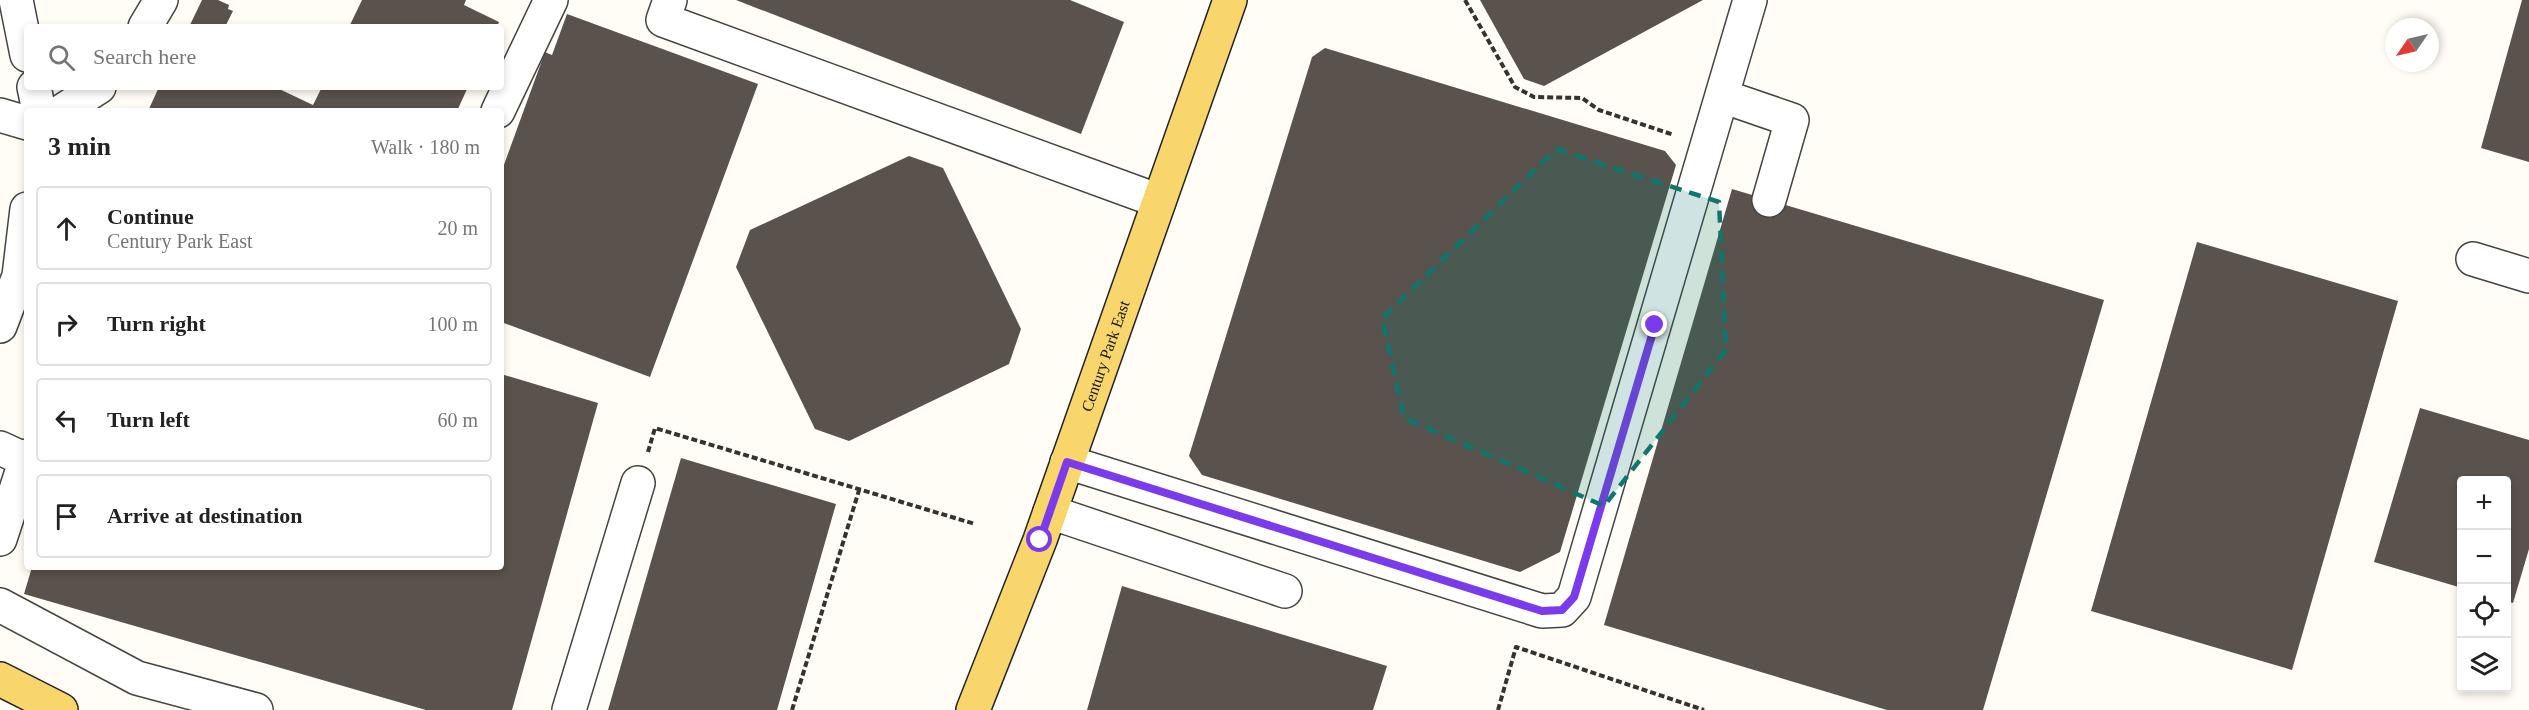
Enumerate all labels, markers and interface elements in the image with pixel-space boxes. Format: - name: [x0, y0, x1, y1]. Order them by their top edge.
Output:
- north arrow: [2385, 18, 2439, 72]
- search box: [24, 24, 504, 90]
- icon: search: [45, 41, 78, 74]
- text: Search here: [93, 44, 196, 69]
- text: 3 min: [48, 132, 111, 161]
- text: Walk · 180 m: [371, 136, 480, 158]
- text: Continue: [107, 204, 194, 229]
- icon: ahead: [50, 212, 83, 245]
- text: 20 m: [437, 217, 478, 239]
- text: Century Park East: [107, 230, 253, 252]
- street label: Century Park East: [1078, 298, 1133, 414]
- icon: right: [50, 308, 83, 341]
- text: Turn right: [107, 311, 206, 336]
- route end: [1641, 311, 1667, 337]
- text: 100 m: [427, 313, 478, 335]
- icon: left: [50, 404, 83, 437]
- text: Turn left: [107, 407, 190, 432]
- text: 60 m: [437, 409, 478, 431]
- map controls: [2457, 476, 2511, 692]
- button: +: [2457, 476, 2511, 530]
- icon: arrive: [50, 500, 83, 533]
- text: Arrive at destination: [107, 503, 303, 528]
- route start: [1026, 526, 1052, 552]
- button: −: [2457, 530, 2511, 584]
- button: locate: [2457, 584, 2511, 638]
- button: layers: [2457, 638, 2511, 692]

